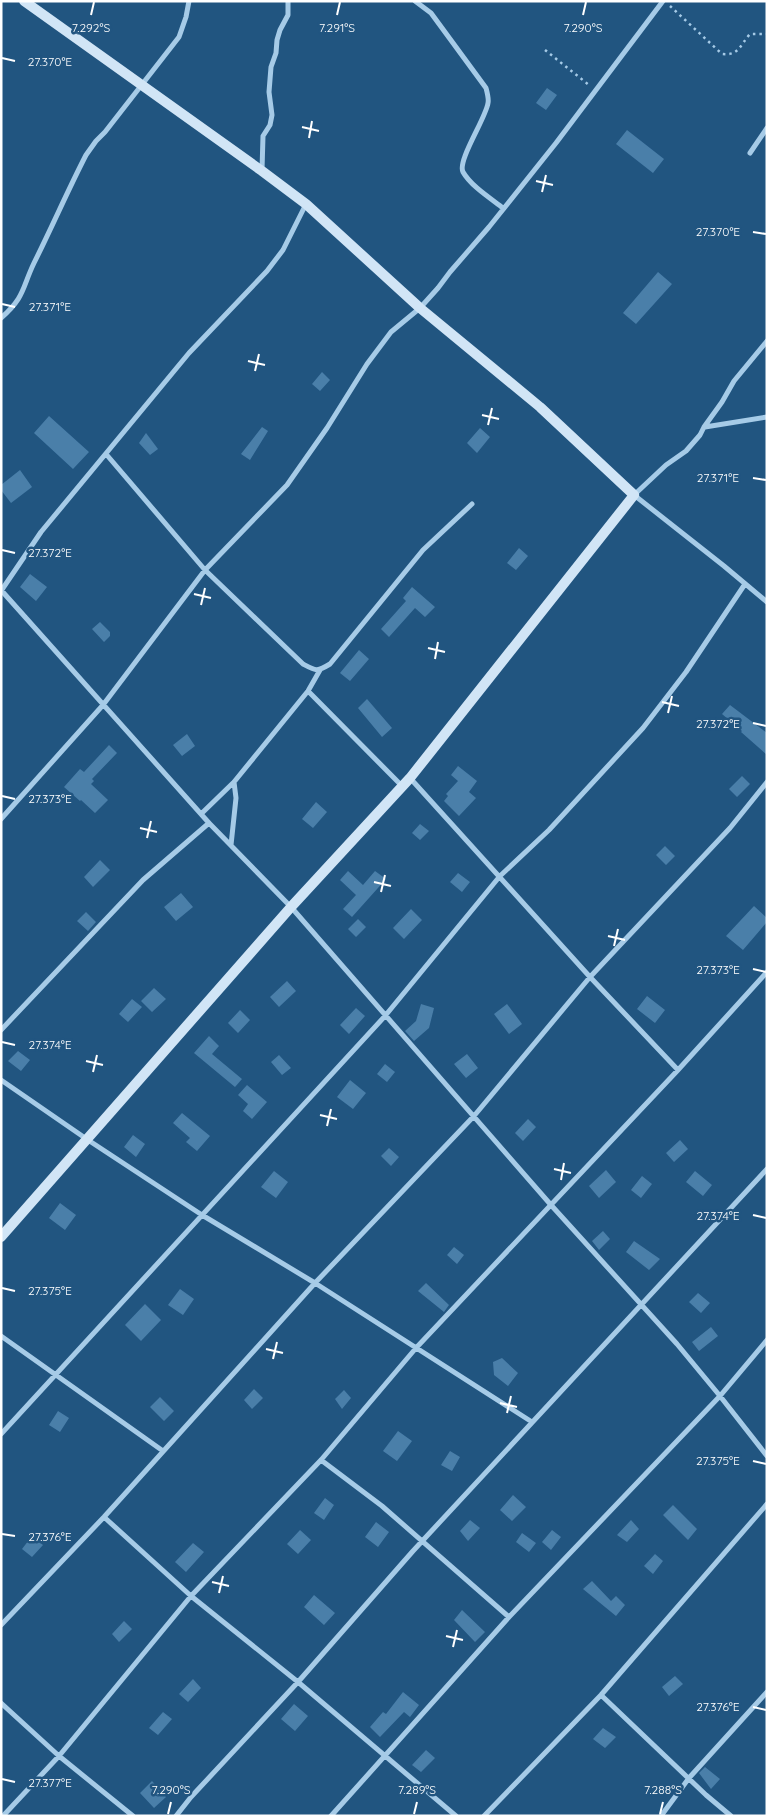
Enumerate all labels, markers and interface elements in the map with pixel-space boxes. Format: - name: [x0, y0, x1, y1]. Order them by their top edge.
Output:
- text: 7.292°S: [72, 20, 110, 35]
- text: 7.291°S: [319, 20, 355, 35]
- text: 7.290°S: [564, 20, 603, 35]
- text: 27.370°E: [28, 54, 72, 69]
- text: 27.370°E: [696, 224, 740, 239]
- text: 27.371°E: [29, 299, 71, 314]
- text: 27.371°E: [697, 470, 739, 485]
- text: 27.372°E: [28, 545, 72, 560]
- text: 27.372°E: [696, 716, 740, 731]
- text: 27.373°E: [28, 791, 72, 806]
- text: 27.373°E: [696, 962, 740, 977]
- text: 27.374°E: [28, 1037, 72, 1052]
- text: 27.374°E: [696, 1208, 740, 1223]
- text: 27.375°E: [28, 1283, 72, 1298]
- text: 27.375°E: [696, 1453, 740, 1468]
- text: 27.376°E: [28, 1529, 72, 1544]
- text: 27.376°E: [696, 1699, 740, 1714]
- text: 27.377°E: [28, 1775, 72, 1790]
- text: 7.290°S: [152, 1782, 191, 1797]
- text: 7.289°S: [398, 1782, 436, 1797]
- text: 7.288°S: [644, 1782, 682, 1797]

